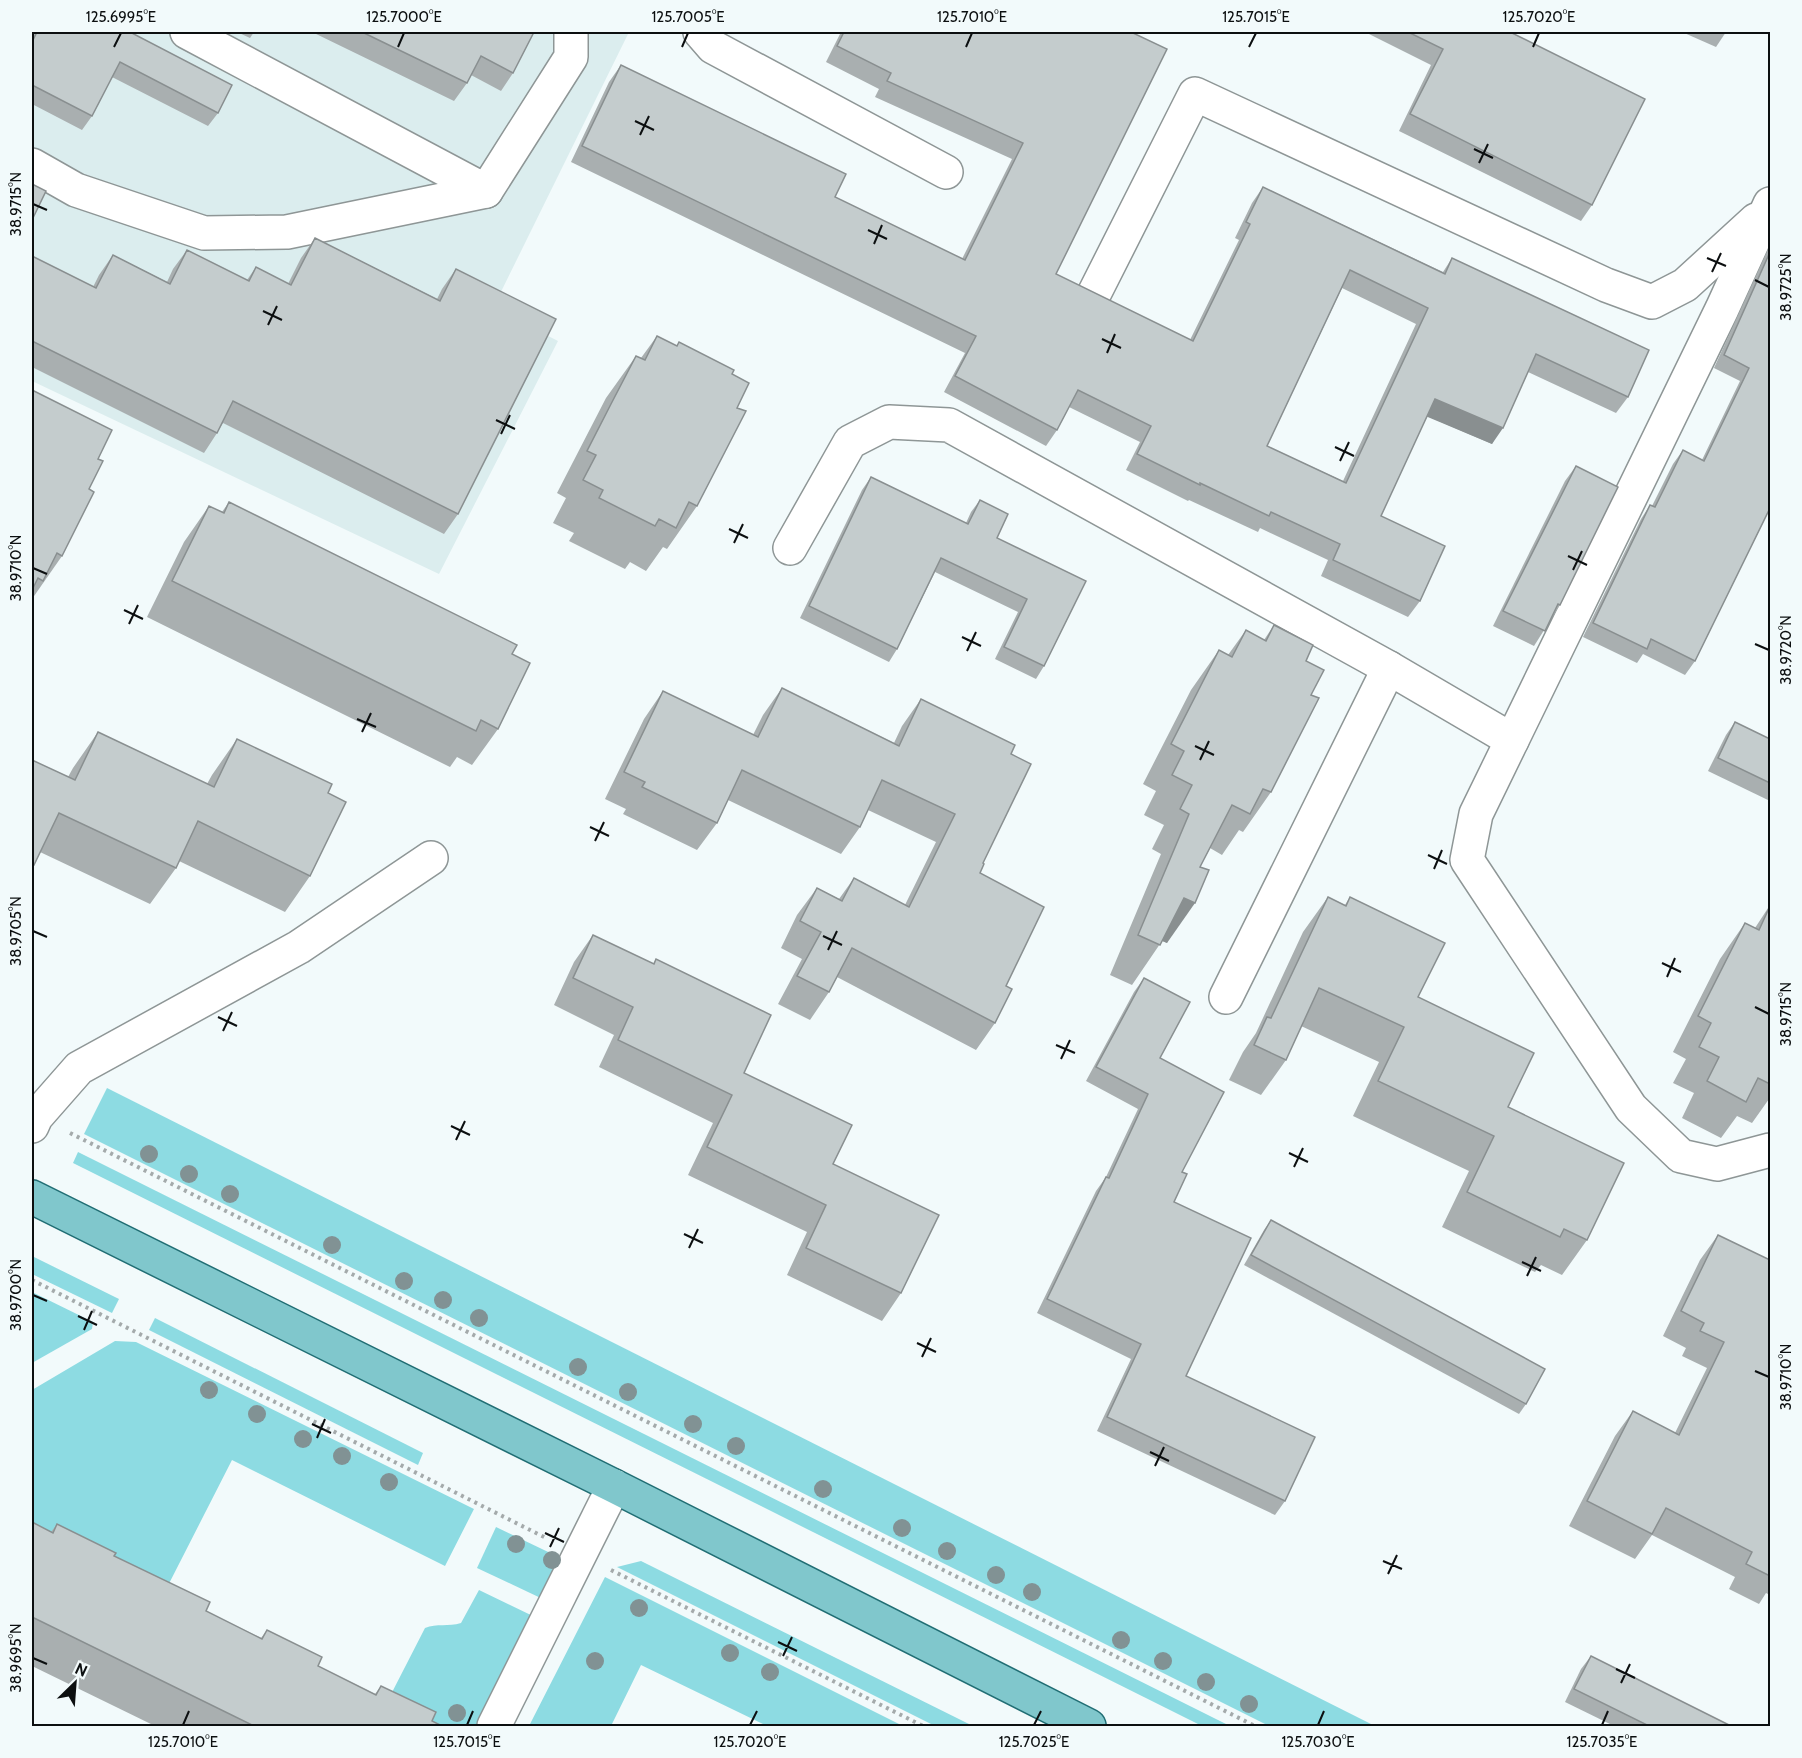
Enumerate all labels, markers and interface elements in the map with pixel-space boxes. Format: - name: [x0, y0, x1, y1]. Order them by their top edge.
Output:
- text: 125.6995°E: [86, 8, 156, 26]
- text: 125.7000°E: [366, 8, 442, 26]
- text: 125.7005°E: [651, 8, 725, 26]
- text: 125.7010°E: [937, 8, 1007, 26]
- text: 125.7015°E: [1222, 8, 1290, 26]
- text: 125.7020°E: [1503, 8, 1575, 26]
- text: 38.9715°N: [7, 172, 25, 236]
- text: 38.9725°N: [1777, 253, 1795, 321]
- text: 38.9710°N: [7, 535, 25, 601]
- text: 38.9720°N: [1777, 615, 1795, 685]
- text: 38.9705°N: [7, 896, 25, 966]
- text: 38.9715°N: [1777, 982, 1795, 1046]
- text: 38.9700°N: [7, 1259, 25, 1331]
- text: 38.9710°N: [1777, 1344, 1795, 1410]
- text: 38.9695°N: [7, 1624, 25, 1692]
- north arrow: [45, 1653, 105, 1713]
- text: N: [72, 1659, 90, 1681]
- text: 125.7010°E: [148, 1733, 218, 1751]
- text: 125.7015°E: [433, 1733, 501, 1751]
- text: 125.7020°E: [714, 1733, 786, 1751]
- text: 125.7025°E: [999, 1733, 1069, 1751]
- text: 125.7030°E: [1281, 1733, 1355, 1751]
- text: 125.7035°E: [1567, 1733, 1637, 1751]

